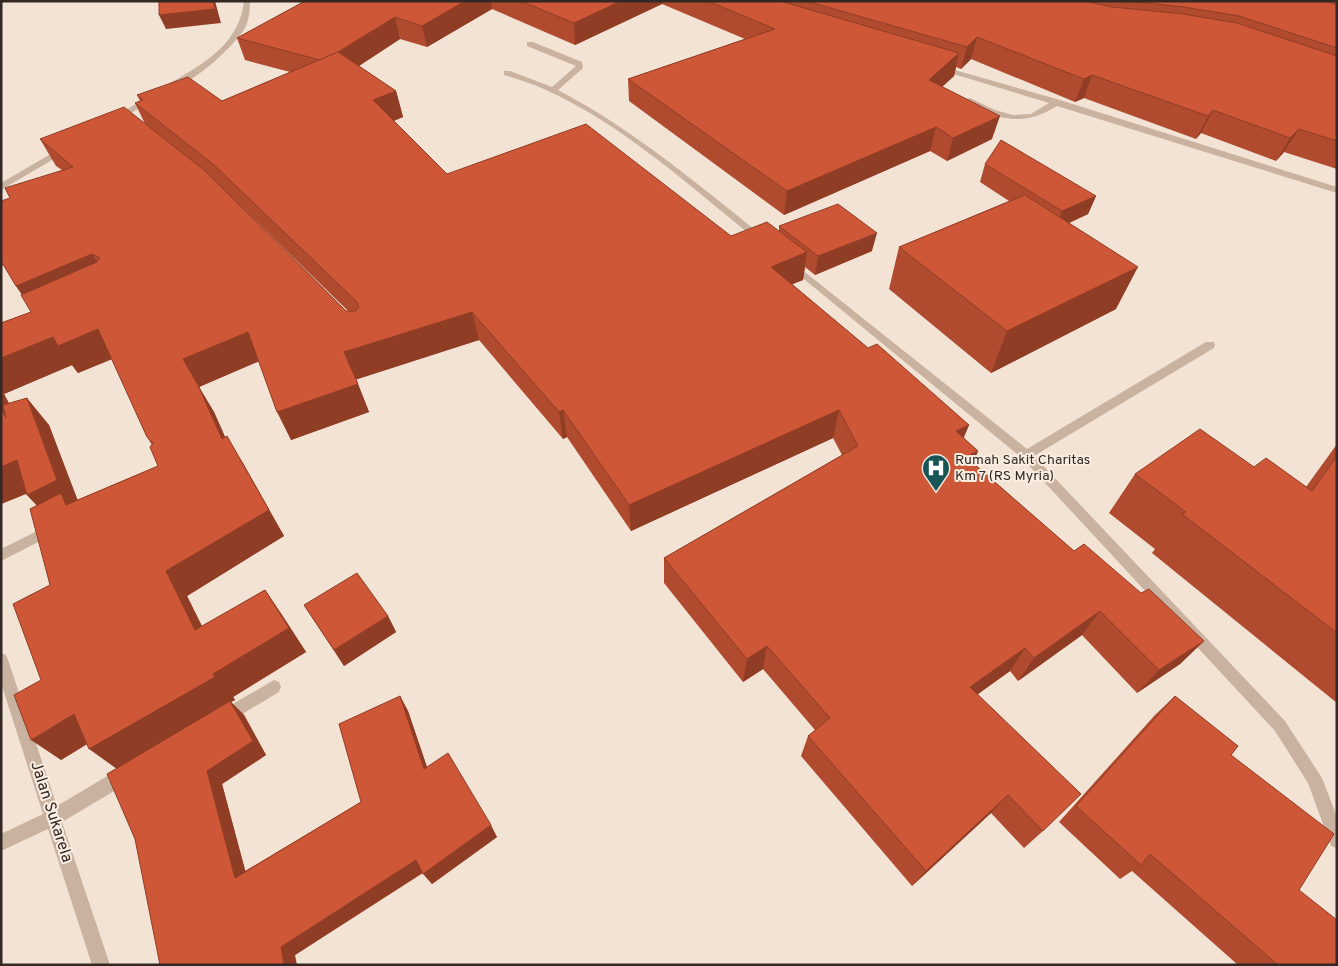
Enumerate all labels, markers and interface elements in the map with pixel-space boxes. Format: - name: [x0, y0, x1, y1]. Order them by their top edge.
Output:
- place label: Rumah Sakit Charitas Km 7 (RS Myria): [955, 452, 1090, 485]
- hospital icon: Rumah Sakit Charitas Km 7 (RS Myria): [921, 453, 951, 492]
- street label: Jalan Sukarela: [25, 759, 77, 865]

